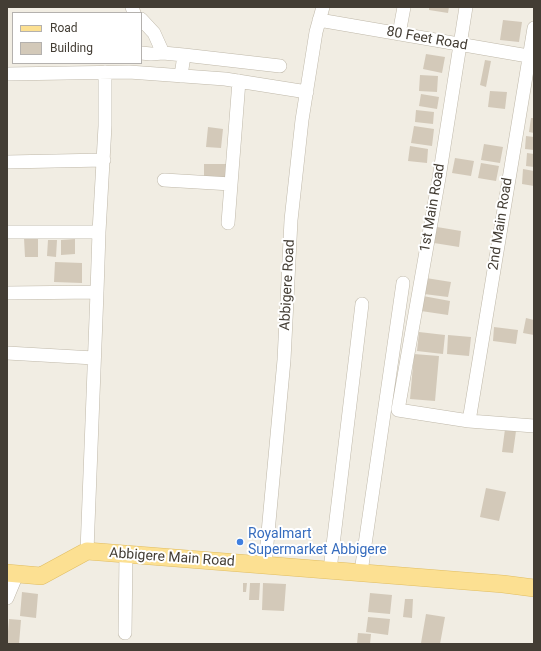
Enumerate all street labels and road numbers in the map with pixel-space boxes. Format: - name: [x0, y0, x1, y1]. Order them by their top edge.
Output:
- street label: 80 Feet Road: [385, 24, 469, 54]
- street label: 1st Main Road: [417, 162, 449, 254]
- street label: 2nd Main Road: [485, 176, 517, 272]
- street label: Abbigere Road: [277, 239, 299, 331]
- street label: Abbigere Main Road: [109, 545, 235, 571]

